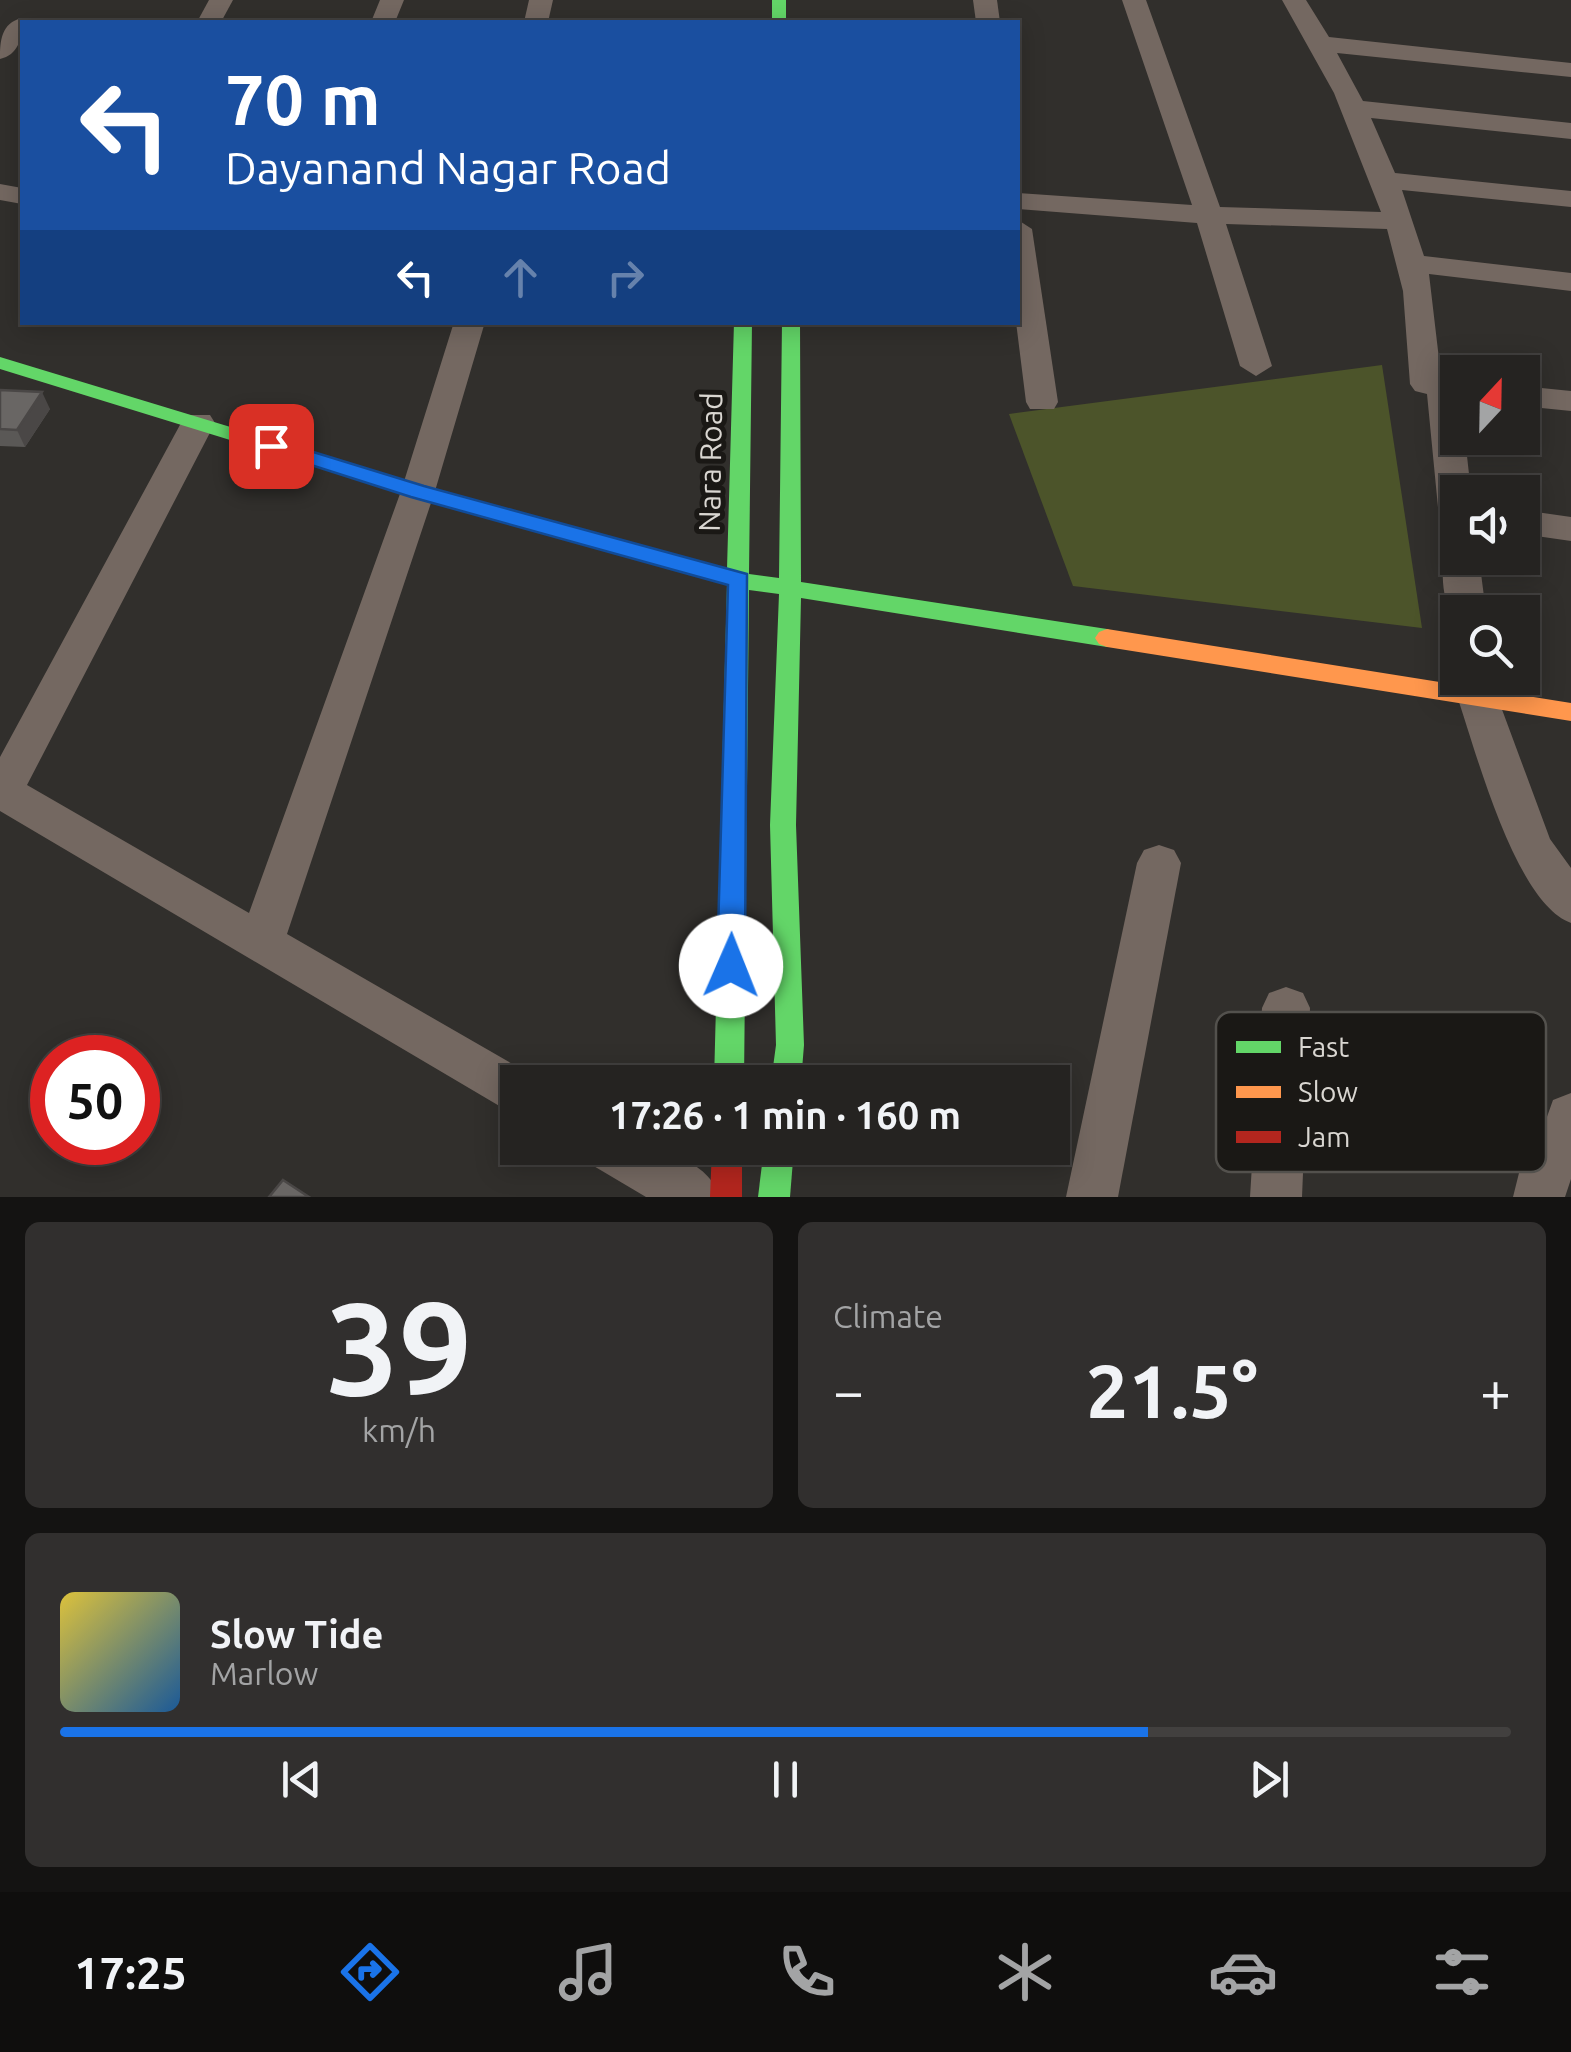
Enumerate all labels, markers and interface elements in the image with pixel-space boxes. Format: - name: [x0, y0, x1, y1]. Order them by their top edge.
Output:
- icon: left: [60, 60, 190, 190]
- text: 70 m: [225, 60, 381, 138]
- text: Dayanand Nagar Road: [225, 142, 671, 193]
- icon: left: [388, 250, 443, 305]
- icon: ahead: [493, 250, 548, 305]
- icon: right: [598, 250, 653, 305]
- north arrow: [1440, 355, 1540, 455]
- map controls: [1440, 355, 1540, 695]
- street label: Nara Road: [692, 392, 728, 532]
- pin: [229, 404, 314, 489]
- icon: arrive: [244, 419, 299, 474]
- button: sound: [1440, 475, 1540, 575]
- button: search: [1440, 595, 1540, 695]
- position arrow: [679, 914, 783, 1018]
- legend: [1216, 1012, 1546, 1172]
- text: Fast: [1298, 1031, 1349, 1062]
- speed limit sign: 50: [30, 1035, 160, 1165]
- text: Slow: [1298, 1076, 1358, 1107]
- text: 17:26 · 1 min · 160 m: [609, 1094, 961, 1136]
- text: Jam: [1298, 1121, 1350, 1152]
- text: 39: [326, 1274, 472, 1420]
- text: Climate: [833, 1298, 943, 1334]
- text: 21.5°: [1086, 1348, 1258, 1432]
- text: −: [833, 1360, 864, 1421]
- text: +: [1480, 1360, 1511, 1421]
- text: km/h: [362, 1412, 436, 1448]
- text: Slow Tide: [210, 1613, 383, 1655]
- text: Marlow: [210, 1655, 318, 1691]
- icon: previous: [274, 1752, 329, 1807]
- icon: pause: [758, 1752, 813, 1807]
- icon: next: [1242, 1752, 1297, 1807]
- icon: directions: [335, 1937, 405, 2007]
- icon: music: [553, 1937, 623, 2007]
- icon: phone: [772, 1937, 842, 2007]
- icon: climate: [990, 1937, 1060, 2007]
- icon: car: [1208, 1937, 1278, 2007]
- icon: filters: [1427, 1937, 1497, 2007]
- text: 17:25: [74, 1947, 187, 1998]

